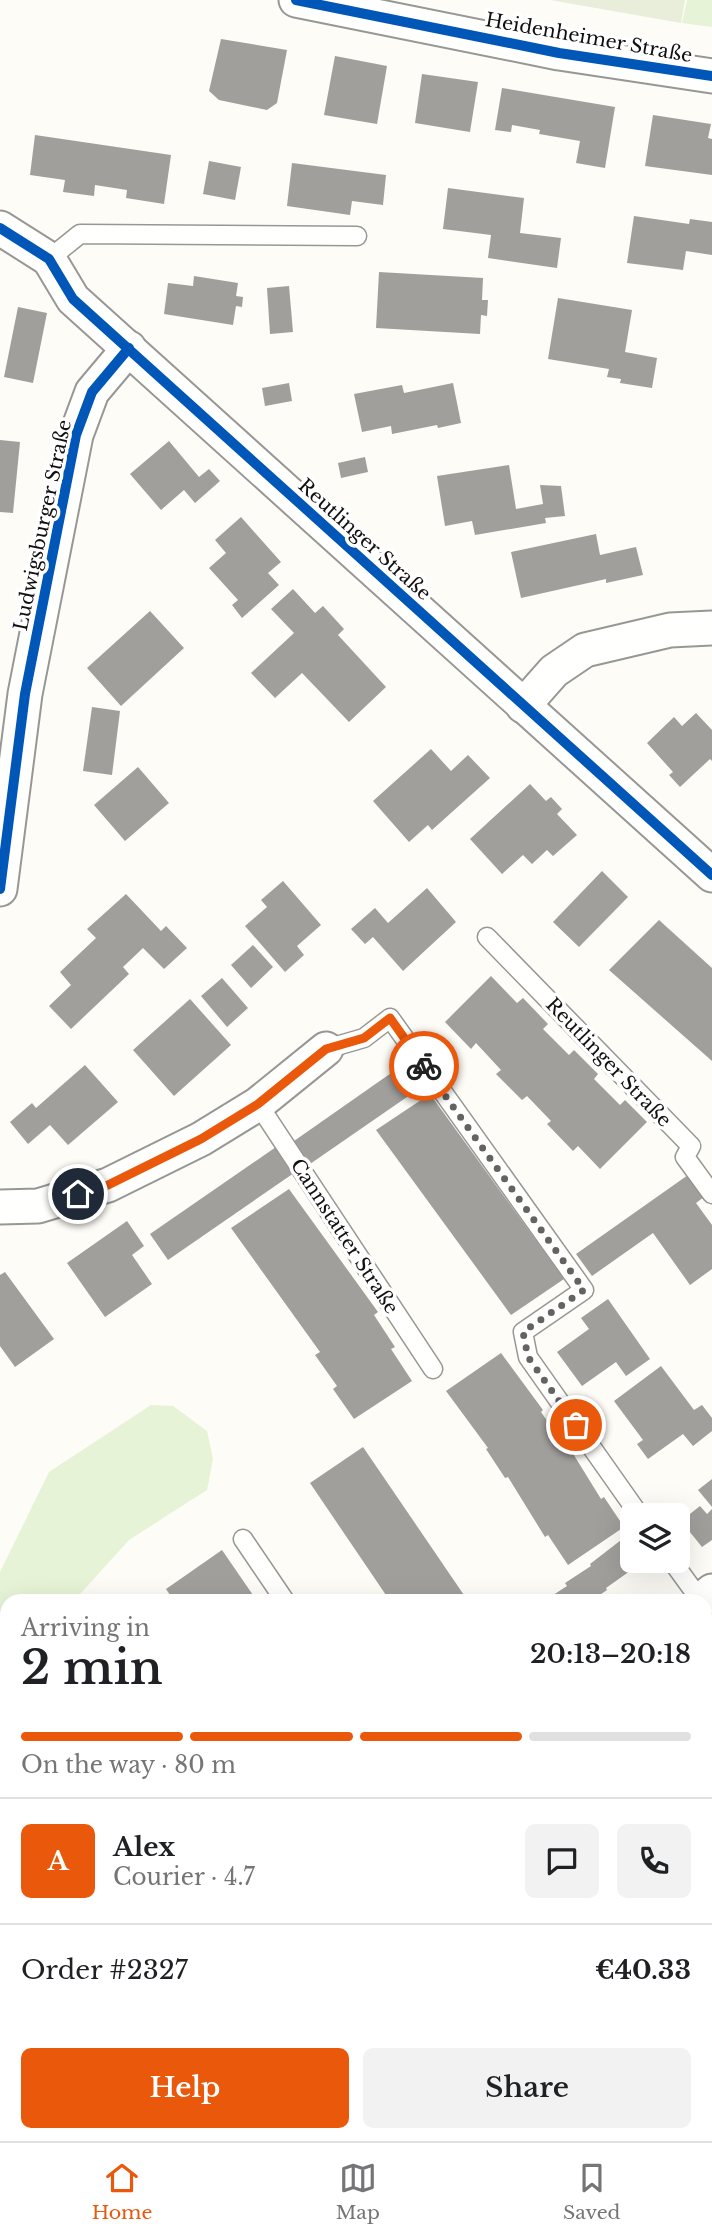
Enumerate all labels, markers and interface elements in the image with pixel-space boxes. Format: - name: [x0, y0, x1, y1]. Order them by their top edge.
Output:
- street label: Heidenheimer Straße: [484, 8, 694, 67]
- street label: Ludwigsburger Straße: [9, 417, 76, 633]
- street label: Reutlinger Straße: [294, 474, 436, 605]
- street label: Reutlinger Straße: [541, 993, 676, 1132]
- courier: [389, 1031, 459, 1101]
- icon: bike: [405, 1047, 443, 1085]
- street label: Cannstatter Straße: [286, 1154, 403, 1318]
- pin: [48, 1164, 108, 1224]
- icon: home: [59, 1175, 97, 1213]
- pin: [546, 1395, 606, 1455]
- icon: bag: [557, 1406, 595, 1444]
- map controls: [620, 1503, 690, 1573]
- button: layers: [620, 1503, 690, 1573]
- text: Arriving in: [21, 1614, 150, 1642]
- text: 20:13–20:18: [530, 1638, 691, 1670]
- text: 2 min: [21, 1639, 163, 1696]
- text: On the way · 80 m: [21, 1751, 236, 1779]
- button: chat: [525, 1824, 599, 1898]
- button: phone: [617, 1824, 691, 1898]
- text: Alex: [113, 1831, 175, 1863]
- text: A: [47, 1845, 69, 1877]
- text: Courier · 4.7: [113, 1863, 255, 1891]
- text: Order #2327: [21, 1954, 188, 1986]
- text: €40.33: [595, 1954, 691, 1986]
- button: Help: [21, 2048, 349, 2128]
- button: Share: [363, 2048, 691, 2128]
- tab: Home: [92, 2159, 152, 2224]
- tab: Map: [336, 2159, 380, 2224]
- tab: Saved: [563, 2159, 620, 2224]

